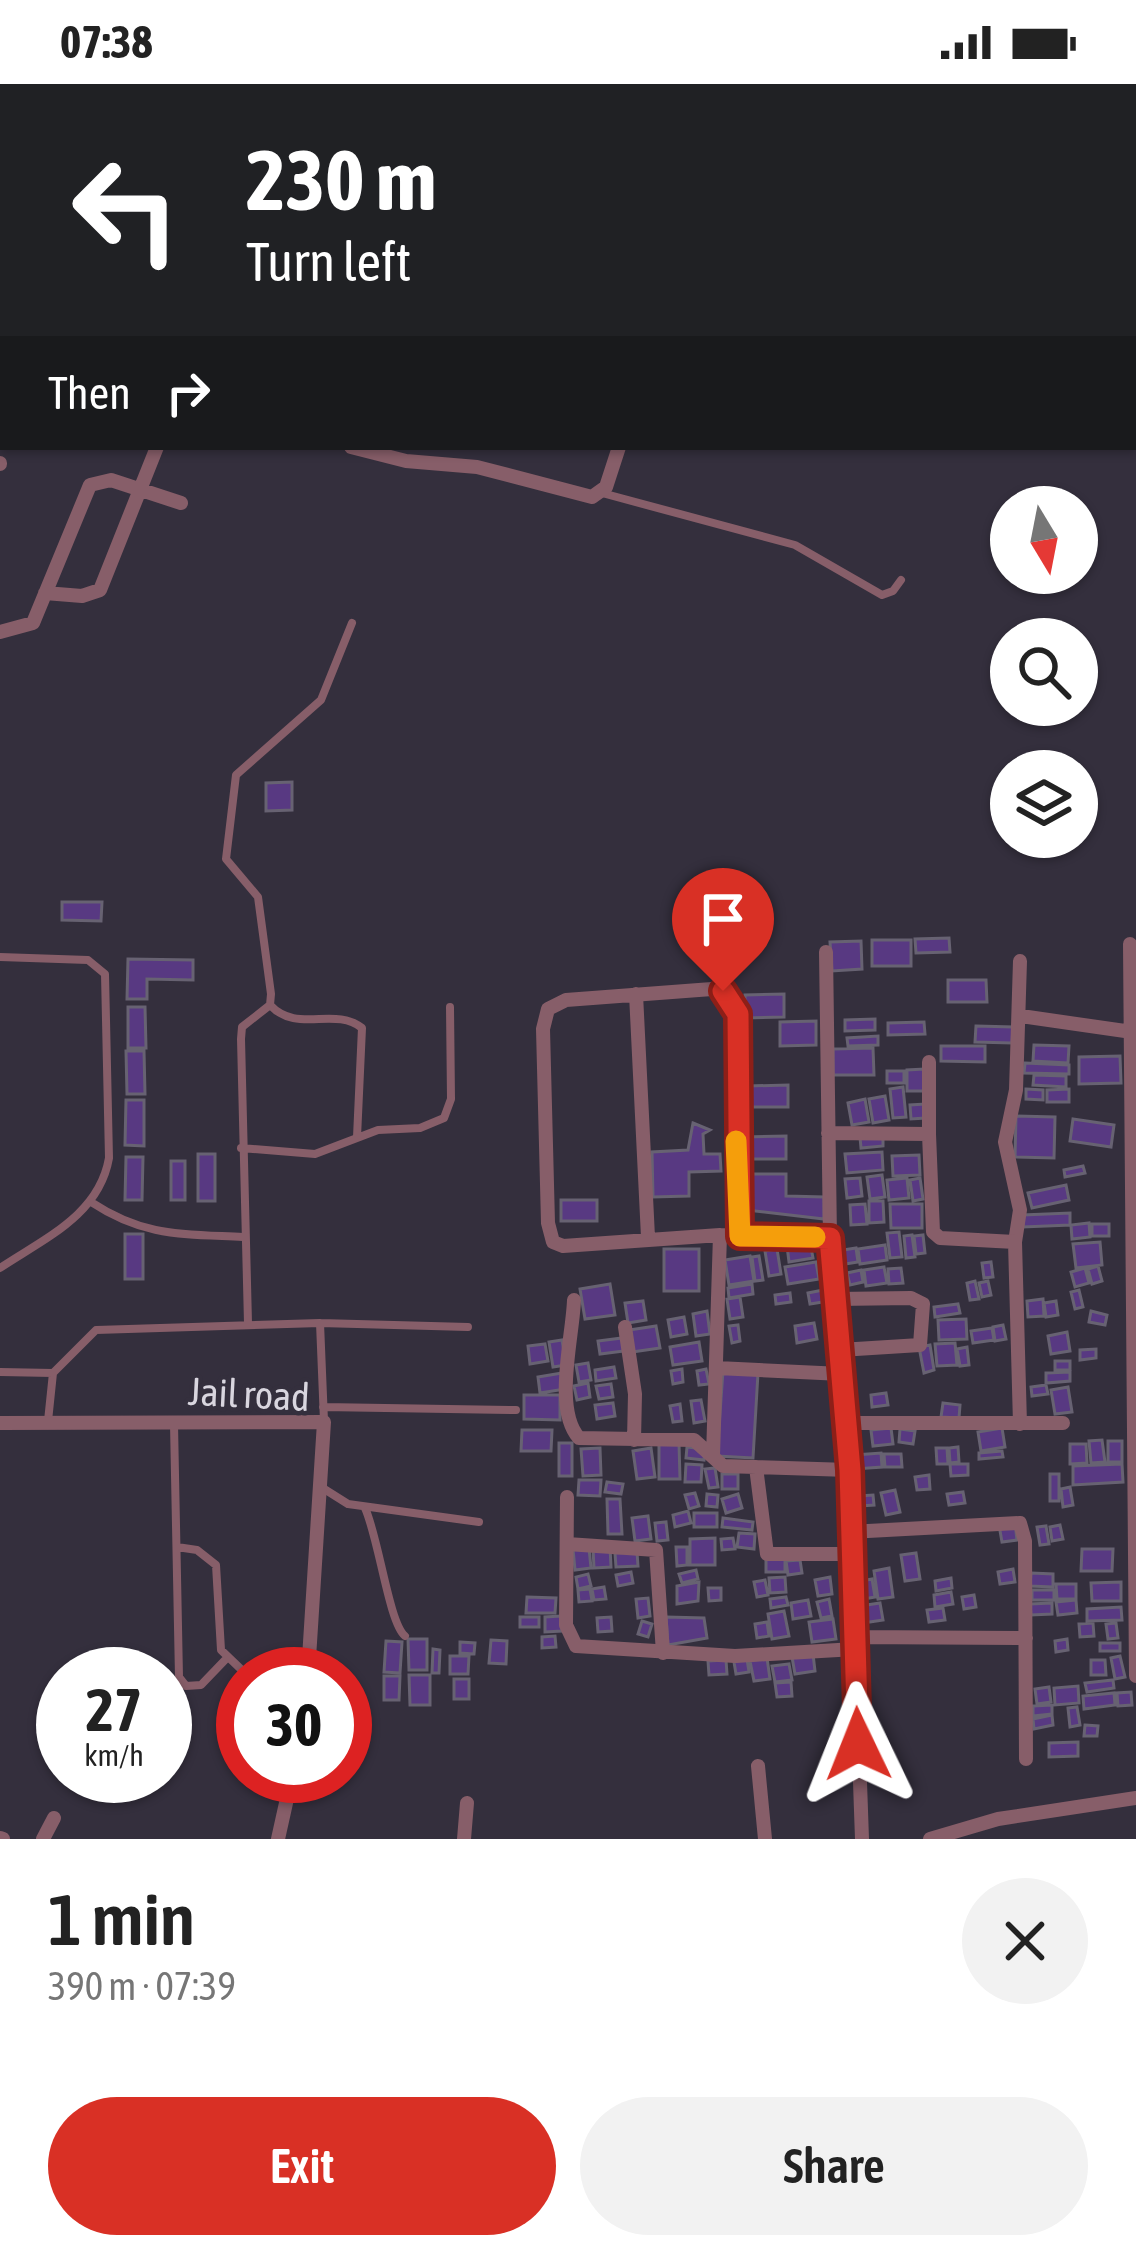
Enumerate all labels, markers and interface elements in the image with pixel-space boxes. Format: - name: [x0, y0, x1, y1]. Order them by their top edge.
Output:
- text: 07:38: [60, 16, 153, 68]
- icon: left: [48, 132, 204, 288]
- text: 230 m: [246, 132, 436, 228]
- text: Turn left: [246, 231, 411, 292]
- icon: right: [155, 360, 221, 426]
- text: Then: [48, 367, 131, 419]
- north arrow: [990, 486, 1098, 594]
- map controls: [990, 486, 1098, 858]
- button: search: [990, 618, 1098, 726]
- button: layers: [990, 750, 1098, 858]
- pin: [672, 868, 774, 991]
- icon: arrive: [690, 886, 756, 952]
- street label: Jail road: [187, 1369, 311, 1419]
- speed limit sign: 30: [216, 1647, 372, 1803]
- text: 27: [86, 1675, 142, 1744]
- position arrow: [795, 1681, 921, 1807]
- text: km/h: [84, 1738, 144, 1772]
- text: 1 min: [48, 1878, 195, 1960]
- button: close: [962, 1878, 1088, 2004]
- text: 390 m · 07:39: [48, 1964, 236, 2008]
- button: Exit: [48, 2097, 556, 2235]
- button: Share: [580, 2097, 1088, 2235]

